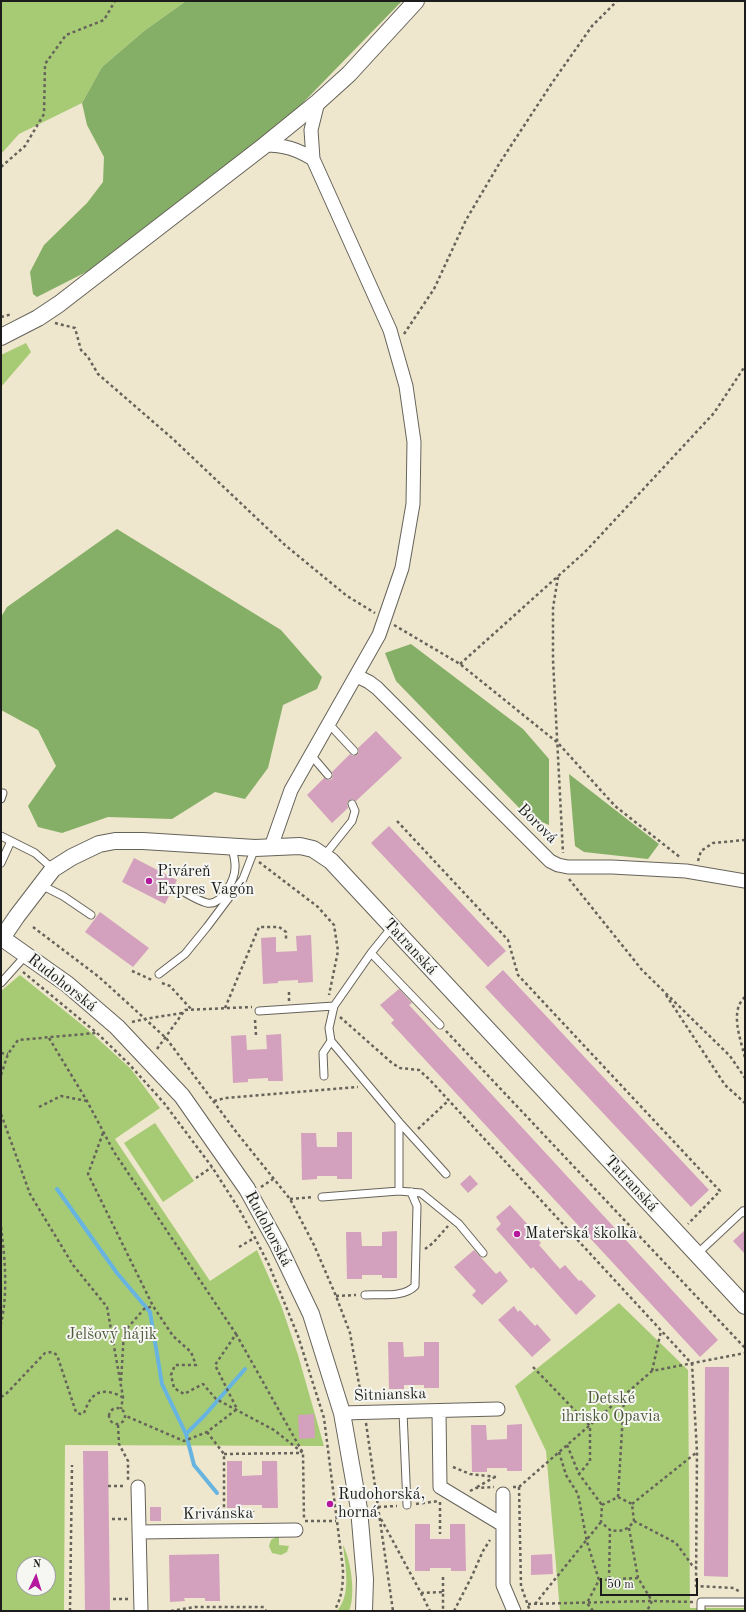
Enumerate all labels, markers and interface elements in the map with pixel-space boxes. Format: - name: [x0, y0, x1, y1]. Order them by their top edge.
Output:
- street label: Borová: [513, 800, 561, 848]
- place label: Piváreň Expres Vagón: [157, 862, 254, 900]
- marker: Piváreň Expres Vagón: [144, 876, 154, 886]
- street label: Tatranská: [379, 915, 441, 979]
- street label: Rudohorská: [24, 950, 100, 1016]
- street label: Tatranská: [600, 1152, 662, 1216]
- street label: Rudohorská: [240, 1188, 296, 1270]
- place label: Materská školka: [525, 1224, 637, 1244]
- marker: Materská školka: [512, 1229, 522, 1239]
- park label: Jelšový hájik: [67, 1325, 157, 1345]
- street label: Sitnianska: [353, 1384, 427, 1406]
- park label: Detské ihrisko Opavia: [561, 1389, 661, 1427]
- place label: Rudohorská, horná: [338, 1485, 425, 1523]
- marker: Rudohorská, horná: [325, 1499, 335, 1509]
- street label: Krivánska: [183, 1504, 253, 1524]
- north arrow: [16, 1556, 56, 1596]
- text: N: [32, 1559, 41, 1570]
- scale bar: [602, 1570, 700, 1596]
- text: 50 m: [607, 1579, 634, 1591]

